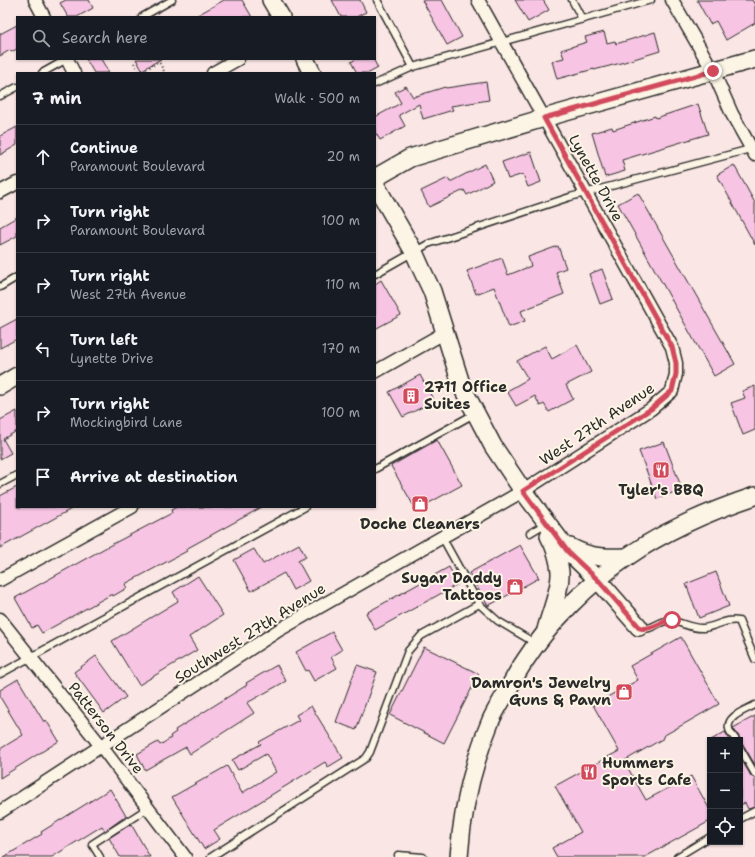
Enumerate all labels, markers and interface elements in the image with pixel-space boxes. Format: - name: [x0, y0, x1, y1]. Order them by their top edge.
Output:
- search box: [16, 16, 376, 60]
- icon: search: [30, 27, 52, 49]
- text: Search here: [62, 28, 148, 48]
- route end: [704, 62, 722, 80]
- text: 7 min: [32, 87, 82, 109]
- text: Walk · 500 m: [274, 90, 360, 107]
- street label: Lynette Drive: [564, 131, 628, 225]
- text: Continue: [70, 138, 138, 158]
- icon: ahead: [32, 146, 54, 168]
- text: 20 m: [327, 148, 360, 165]
- text: Paramount Boulevard: [70, 158, 205, 175]
- text: Turn right: [70, 202, 150, 222]
- icon: right: [32, 210, 54, 232]
- text: 100 m: [321, 212, 360, 229]
- text: Paramount Boulevard: [70, 222, 205, 239]
- text: Turn right: [70, 266, 150, 286]
- icon: right: [32, 274, 54, 296]
- text: 110 m: [325, 276, 360, 293]
- text: West 27th Avenue: [70, 286, 186, 303]
- text: Turn left: [70, 330, 138, 350]
- icon: left: [32, 338, 54, 360]
- text: 170 m: [322, 340, 360, 357]
- text: Lynette Drive: [70, 350, 154, 367]
- place label: 2711 Office Suites: [424, 377, 507, 414]
- street label: West 27th Avenue: [536, 378, 658, 470]
- building icon: 2711 Office Suites: [401, 386, 421, 406]
- text: Turn right: [70, 394, 150, 414]
- icon: right: [32, 402, 54, 424]
- text: 100 m: [321, 404, 360, 421]
- text: Mockingbird Lane: [70, 414, 183, 431]
- restaurant icon: Tyler's BBQ: [651, 460, 671, 480]
- icon: arrive: [32, 466, 54, 488]
- text: Arrive at destination: [70, 467, 238, 487]
- place label: Tyler's BBQ: [618, 480, 704, 500]
- shop icon: Doche Cleaners: [410, 494, 430, 514]
- place label: Doche Cleaners: [360, 514, 480, 534]
- place label: Sugar Daddy Tattoos: [401, 568, 502, 605]
- shop icon: Sugar Daddy Tattoos: [505, 577, 525, 597]
- street label: Southwest 27th Avenue: [171, 578, 329, 688]
- route start: [663, 611, 681, 629]
- place label: Damron's Jewelry Guns & Pawn: [471, 673, 611, 710]
- street label: Patterson Drive: [64, 678, 148, 778]
- shop icon: Damron's Jewelry Guns & Pawn: [614, 682, 634, 702]
- map controls: [707, 737, 743, 845]
- button: +: [707, 737, 743, 773]
- place label: Hummers Sports Cafe: [602, 753, 691, 790]
- restaurant icon: Hummers Sports Cafe: [579, 762, 599, 782]
- button: −: [707, 773, 743, 809]
- button: locate: [707, 809, 743, 845]

